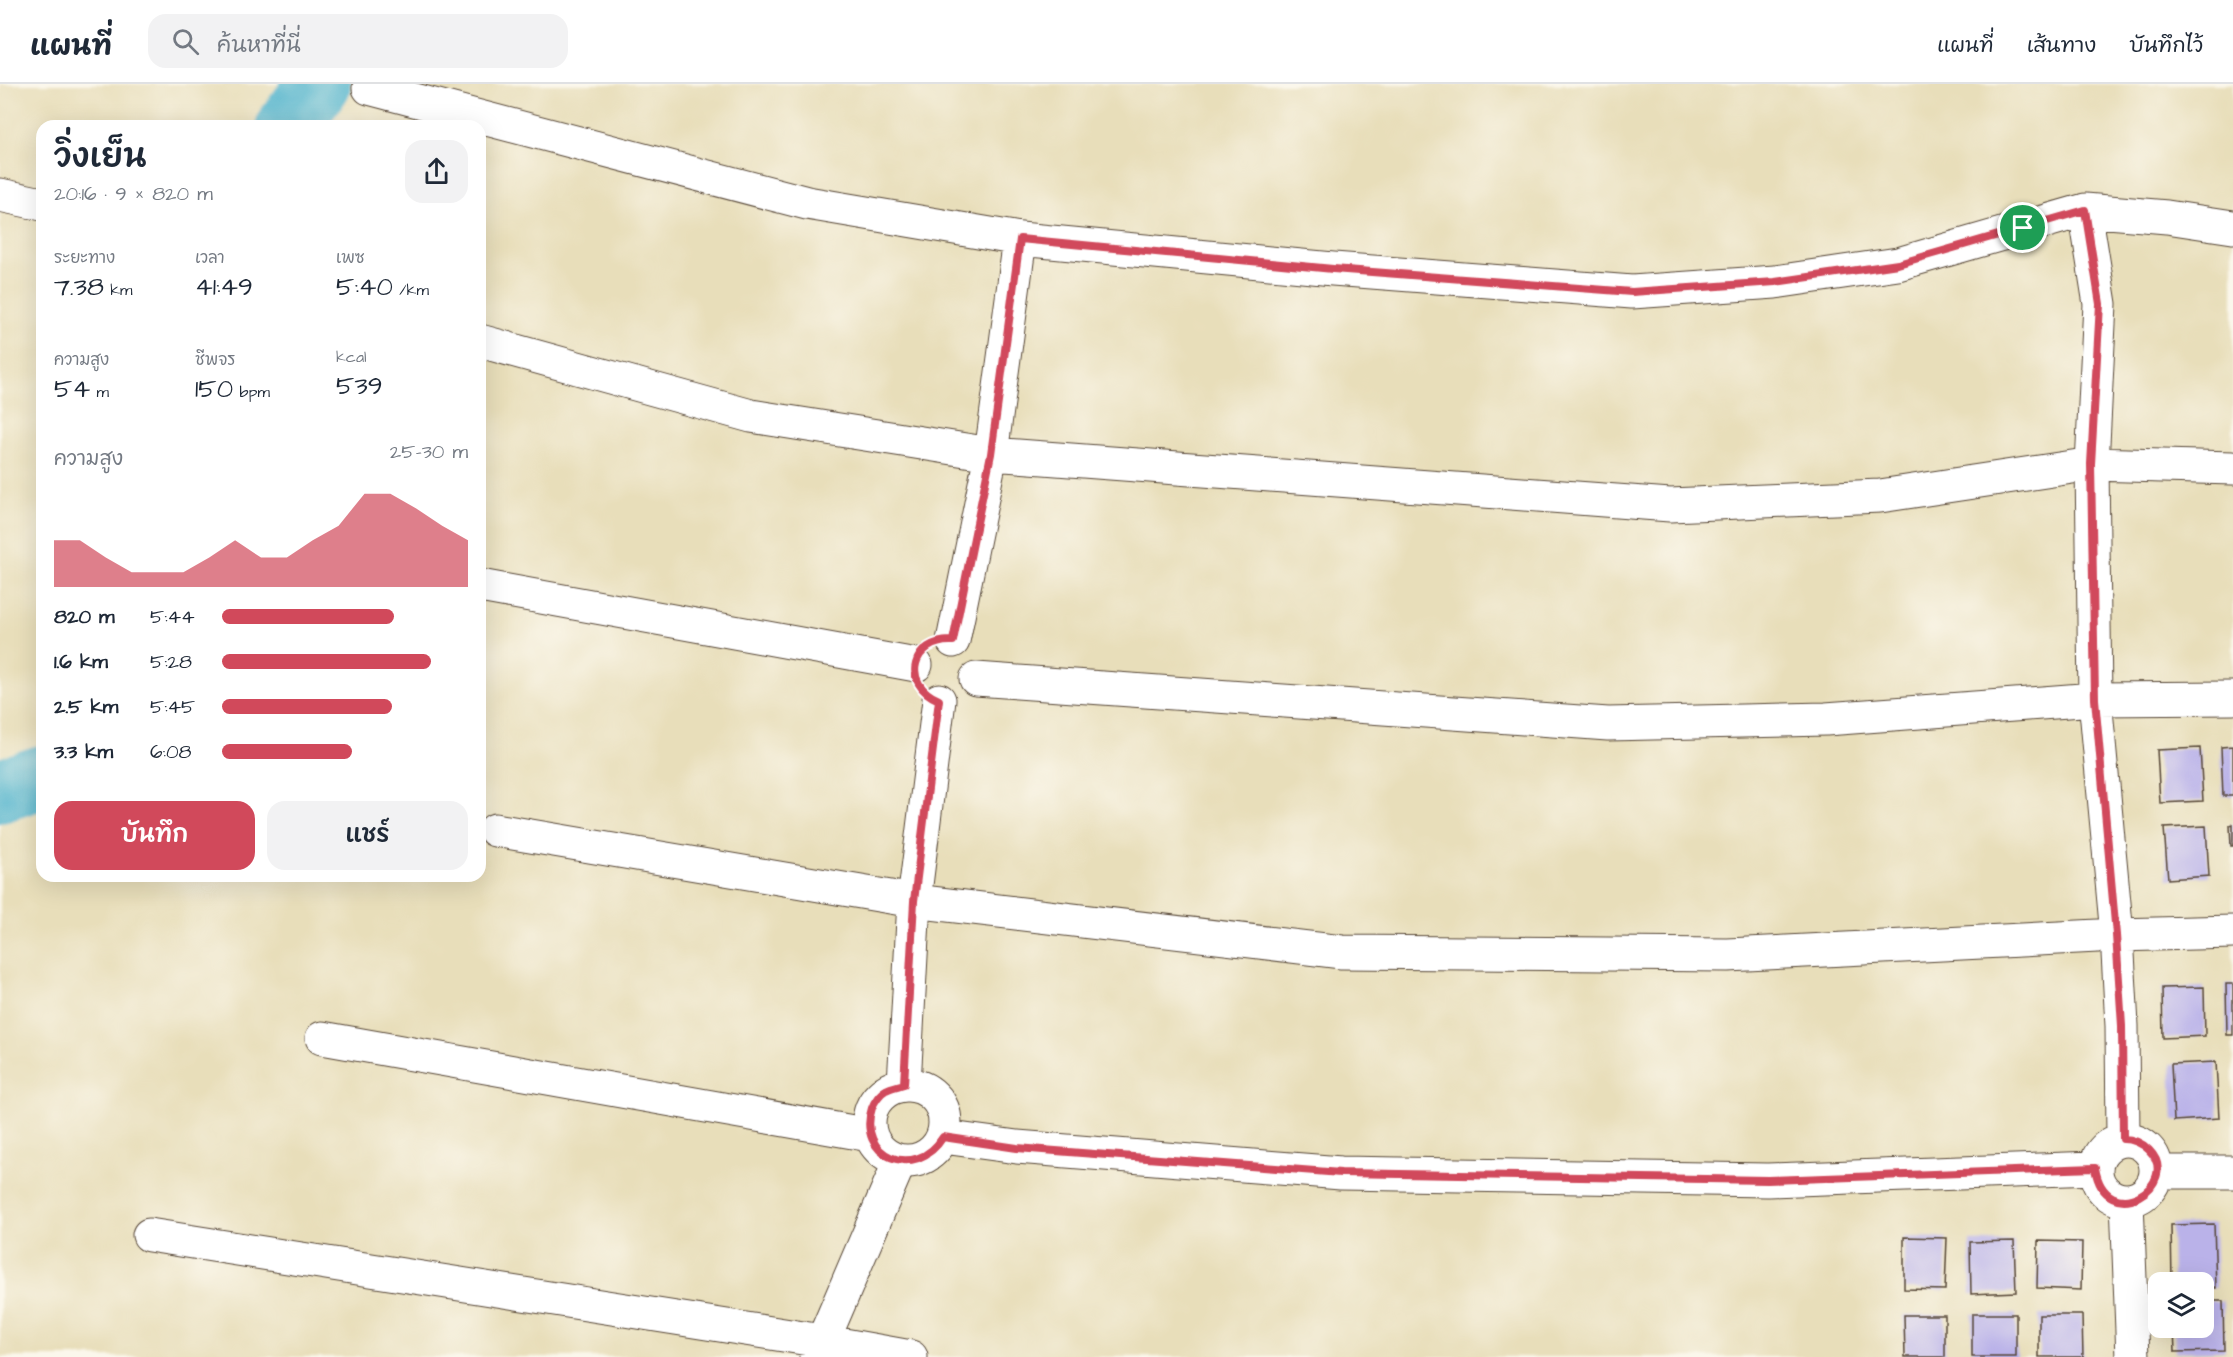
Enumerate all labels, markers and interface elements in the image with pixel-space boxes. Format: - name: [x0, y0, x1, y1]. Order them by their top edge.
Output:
- search box: [148, 14, 568, 68]
- icon: search: [169, 25, 202, 58]
- text: แผนที่: [30, 27, 112, 66]
- text: ค้นหาที่นี่: [217, 30, 301, 61]
- text: แผนที่: [1937, 31, 1994, 60]
- text: เส้นทาง: [2027, 31, 2096, 60]
- text: บันทึกไว้: [2129, 31, 2203, 60]
- text: วิ่งเย็น: [54, 134, 146, 180]
- button: share: [405, 140, 468, 203]
- text: 20:16 · 9 × 820 m: [54, 180, 213, 208]
- pin: [1997, 202, 2048, 253]
- icon: arrive: [2006, 211, 2039, 244]
- text: ระยะทาง: [54, 247, 115, 269]
- text: เวลา: [195, 247, 225, 269]
- text: เพซ: [336, 247, 365, 269]
- text: 7.38: [54, 269, 104, 305]
- text: 41:49: [195, 269, 253, 305]
- text: 5:40: [336, 269, 393, 305]
- text: km: [104, 279, 132, 301]
- text: /km: [393, 279, 429, 301]
- text: kcal: [336, 346, 367, 368]
- text: ความสูง: [54, 349, 109, 371]
- text: ชีพจร: [195, 349, 235, 371]
- text: 539: [336, 368, 382, 404]
- text: 54: [54, 371, 90, 407]
- text: 150: [195, 371, 233, 407]
- text: m: [90, 381, 109, 403]
- text: bpm: [233, 381, 270, 403]
- text: 25–30 m: [390, 438, 468, 466]
- text: ความสูง: [54, 445, 123, 473]
- text: 820 m: [54, 603, 115, 631]
- text: 5:44: [150, 603, 195, 631]
- text: 1.6 km: [54, 648, 108, 676]
- text: 5:28: [150, 648, 192, 676]
- text: 2.5 km: [54, 693, 118, 721]
- text: 5:45: [150, 693, 195, 721]
- text: 3.3 km: [54, 738, 113, 766]
- text: 6:08: [150, 738, 191, 766]
- button: บันทึก: [54, 801, 255, 870]
- button: แชร์: [267, 801, 468, 870]
- map controls: [2148, 1272, 2214, 1338]
- button: layers: [2148, 1272, 2214, 1338]

